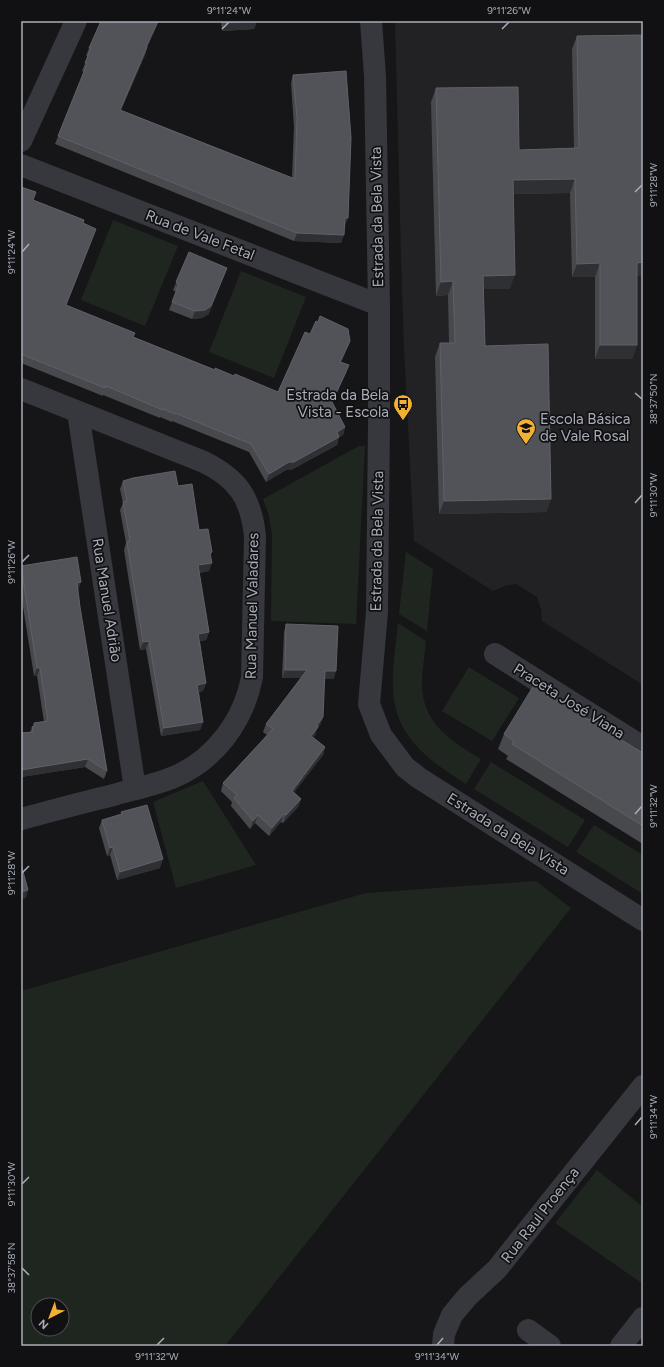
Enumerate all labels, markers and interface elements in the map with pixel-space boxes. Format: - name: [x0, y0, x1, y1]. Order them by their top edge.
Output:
- text: 9°11'24"W: [207, 4, 252, 17]
- text: 9°11'26"W: [487, 4, 531, 17]
- street label: Estrada da Bela Vista: [367, 146, 387, 288]
- text: 9°11'28"W: [647, 163, 660, 207]
- street label: Rua de Vale Fetal: [143, 206, 257, 264]
- text: 9°11'24"W: [5, 229, 18, 274]
- text: 38°37'50"N: [647, 373, 660, 425]
- place label: Estrada da Bela Vista - Escola: [286, 386, 389, 421]
- bus stop icon: Estrada da Bela Vista - Escola: [392, 393, 414, 421]
- place label: Escola Básica de Vale Rosal: [540, 410, 630, 445]
- school or university icon: Escola Básica de Vale Rosal: [515, 417, 537, 445]
- street label: Estrada da Bela Vista: [367, 470, 387, 612]
- text: 9°11'30"W: [647, 472, 660, 517]
- street label: Rua Manuel Valadares: [242, 533, 262, 679]
- street label: Rua Manuel Adrião: [88, 537, 126, 663]
- text: 9°11'26"W: [5, 540, 18, 584]
- street label: Praceta José Viana: [510, 660, 628, 742]
- text: 9°11'32"W: [647, 784, 660, 828]
- street label: Estrada da Bela Vista: [444, 789, 572, 879]
- text: 9°11'28"W: [5, 851, 18, 895]
- text: 9°11'34"W: [647, 1095, 660, 1139]
- text: 9°11'30"W: [5, 1161, 18, 1206]
- street label: Rua Raul Proença: [497, 1164, 583, 1266]
- text: 38°37'58"N: [5, 1243, 18, 1293]
- north arrow: [30, 1297, 70, 1337]
- text: N: [36, 1316, 51, 1332]
- text: 9°11'32"W: [135, 1350, 179, 1363]
- text: 9°11'34"W: [415, 1350, 459, 1363]

